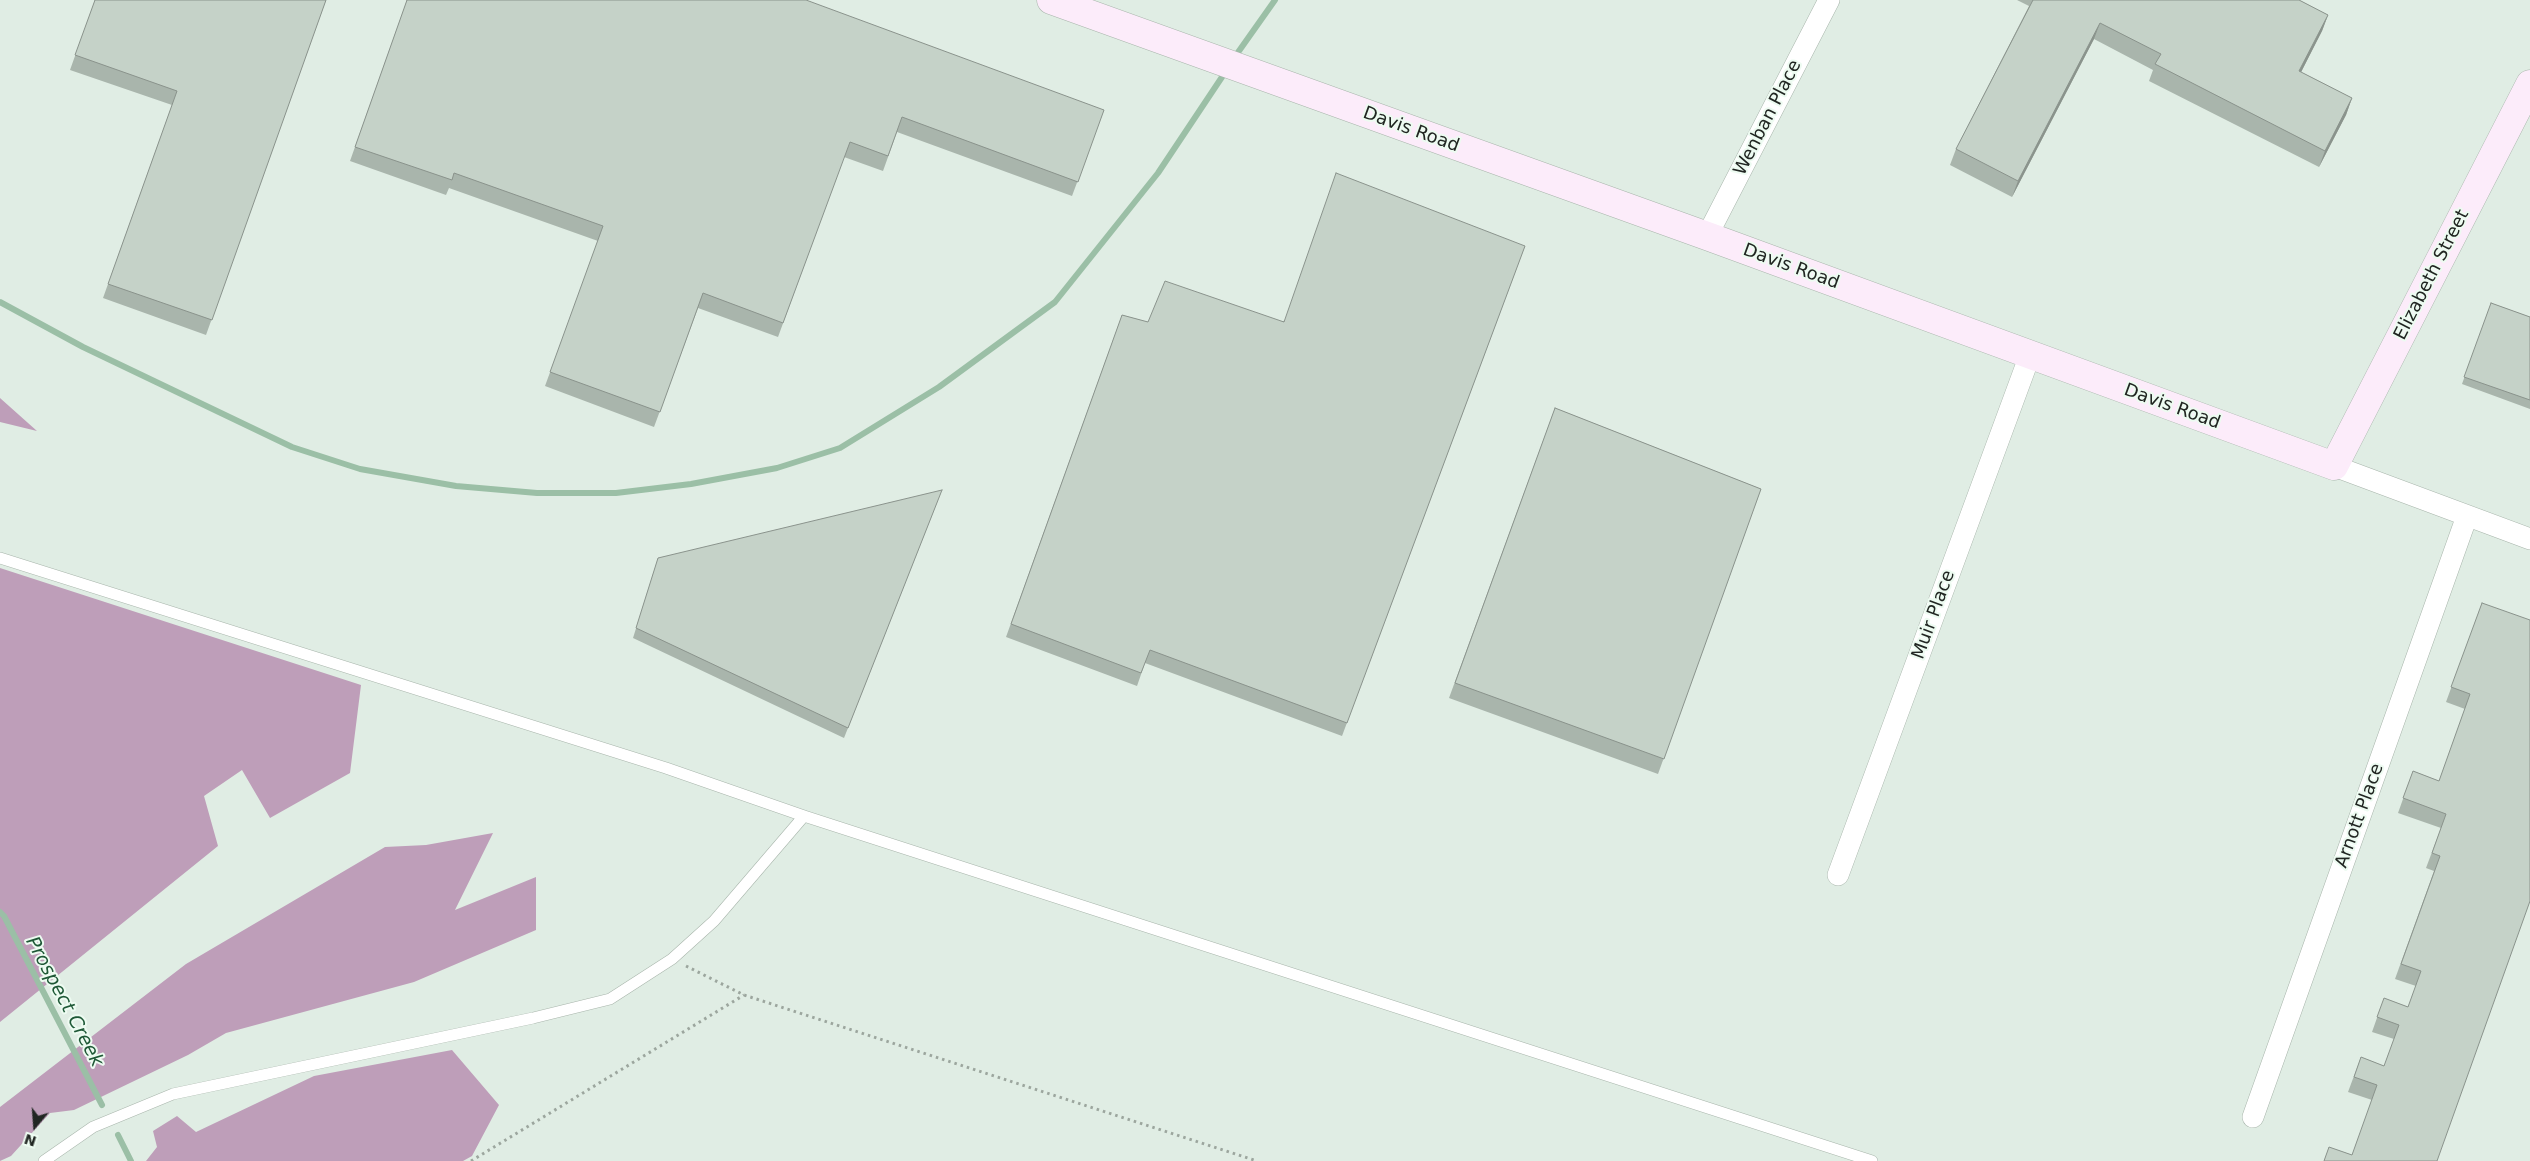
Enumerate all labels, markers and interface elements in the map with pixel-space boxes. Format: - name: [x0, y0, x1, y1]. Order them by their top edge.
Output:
- street label: Wenban Place: [1730, 57, 1806, 179]
- street label: Davis Road: [1360, 103, 1462, 157]
- street label: Elizabeth Street: [2390, 206, 2474, 344]
- street label: Davis Road: [1740, 240, 1842, 294]
- street label: Davis Road: [2121, 380, 2223, 434]
- street label: Muir Place: [1908, 568, 1960, 662]
- street label: Arnott Place: [2331, 761, 2389, 871]
- water label: Prospect Creek: [20, 933, 108, 1071]
- north arrow: [10, 1101, 60, 1151]
- text: N: [22, 1131, 38, 1150]

